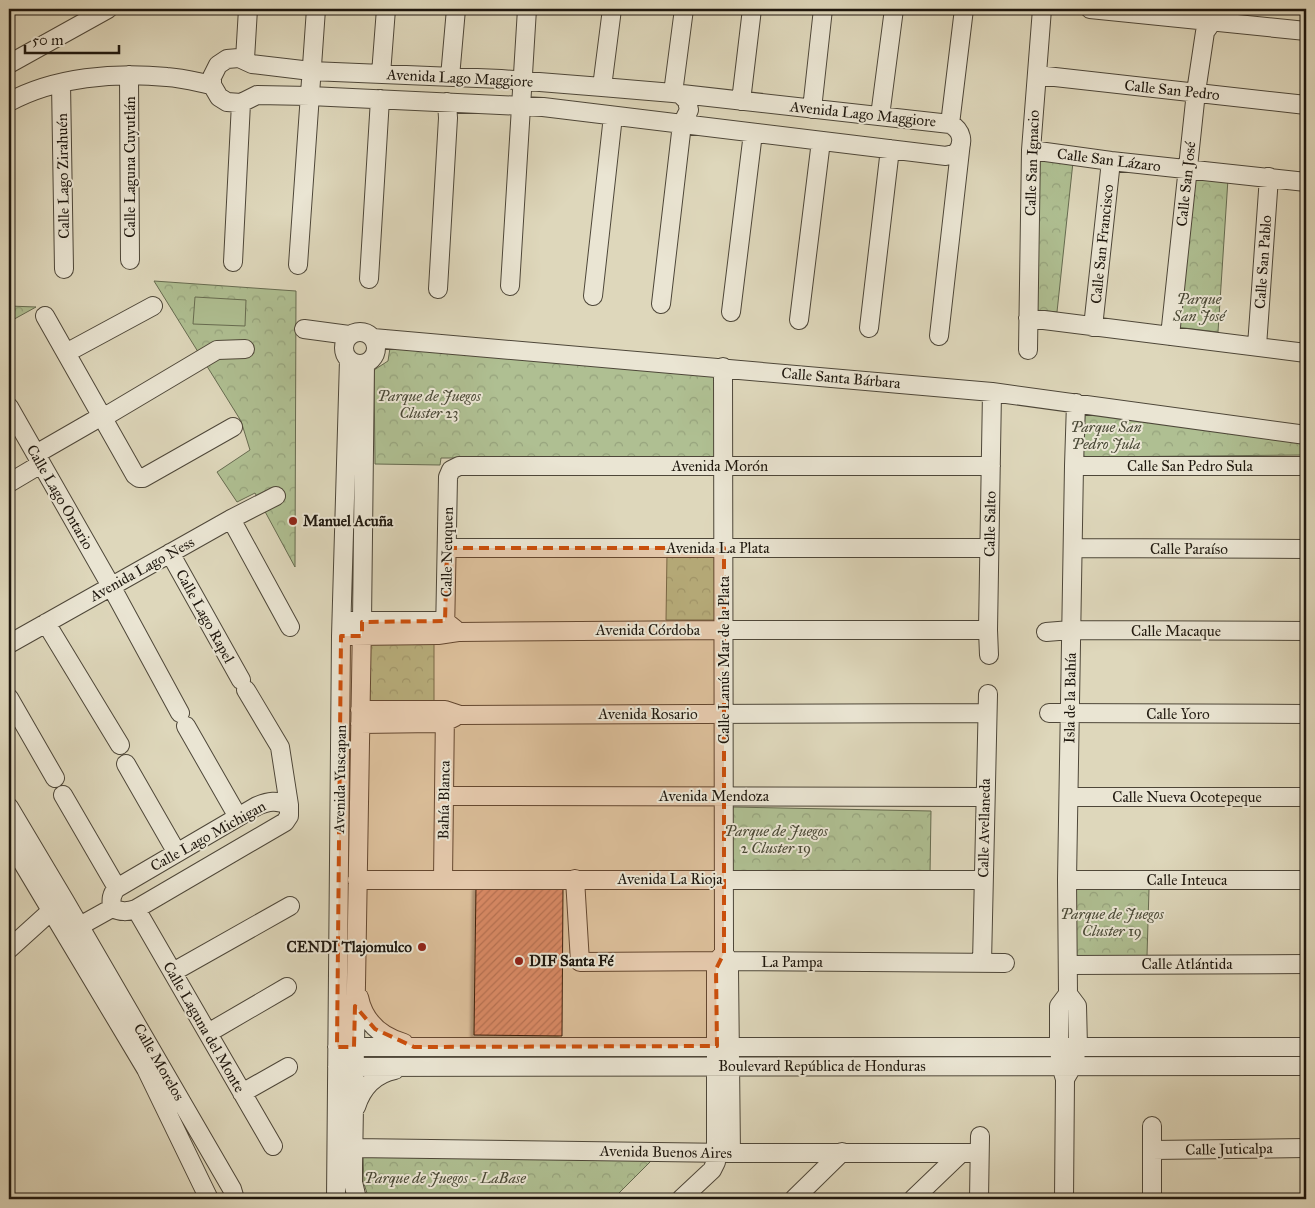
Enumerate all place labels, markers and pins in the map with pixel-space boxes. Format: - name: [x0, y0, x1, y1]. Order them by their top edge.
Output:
- place label: Manuel Acuña: [303, 512, 394, 530]
- marker: Manuel Acuña: [287, 515, 299, 527]
- place label: CENDI Tlajomulco: [286, 938, 412, 957]
- marker: CENDI Tlajomulco: [416, 941, 428, 953]
- place label: DIF Santa Fé: [529, 952, 614, 970]
- marker: DIF Santa Fé: [513, 955, 525, 967]

